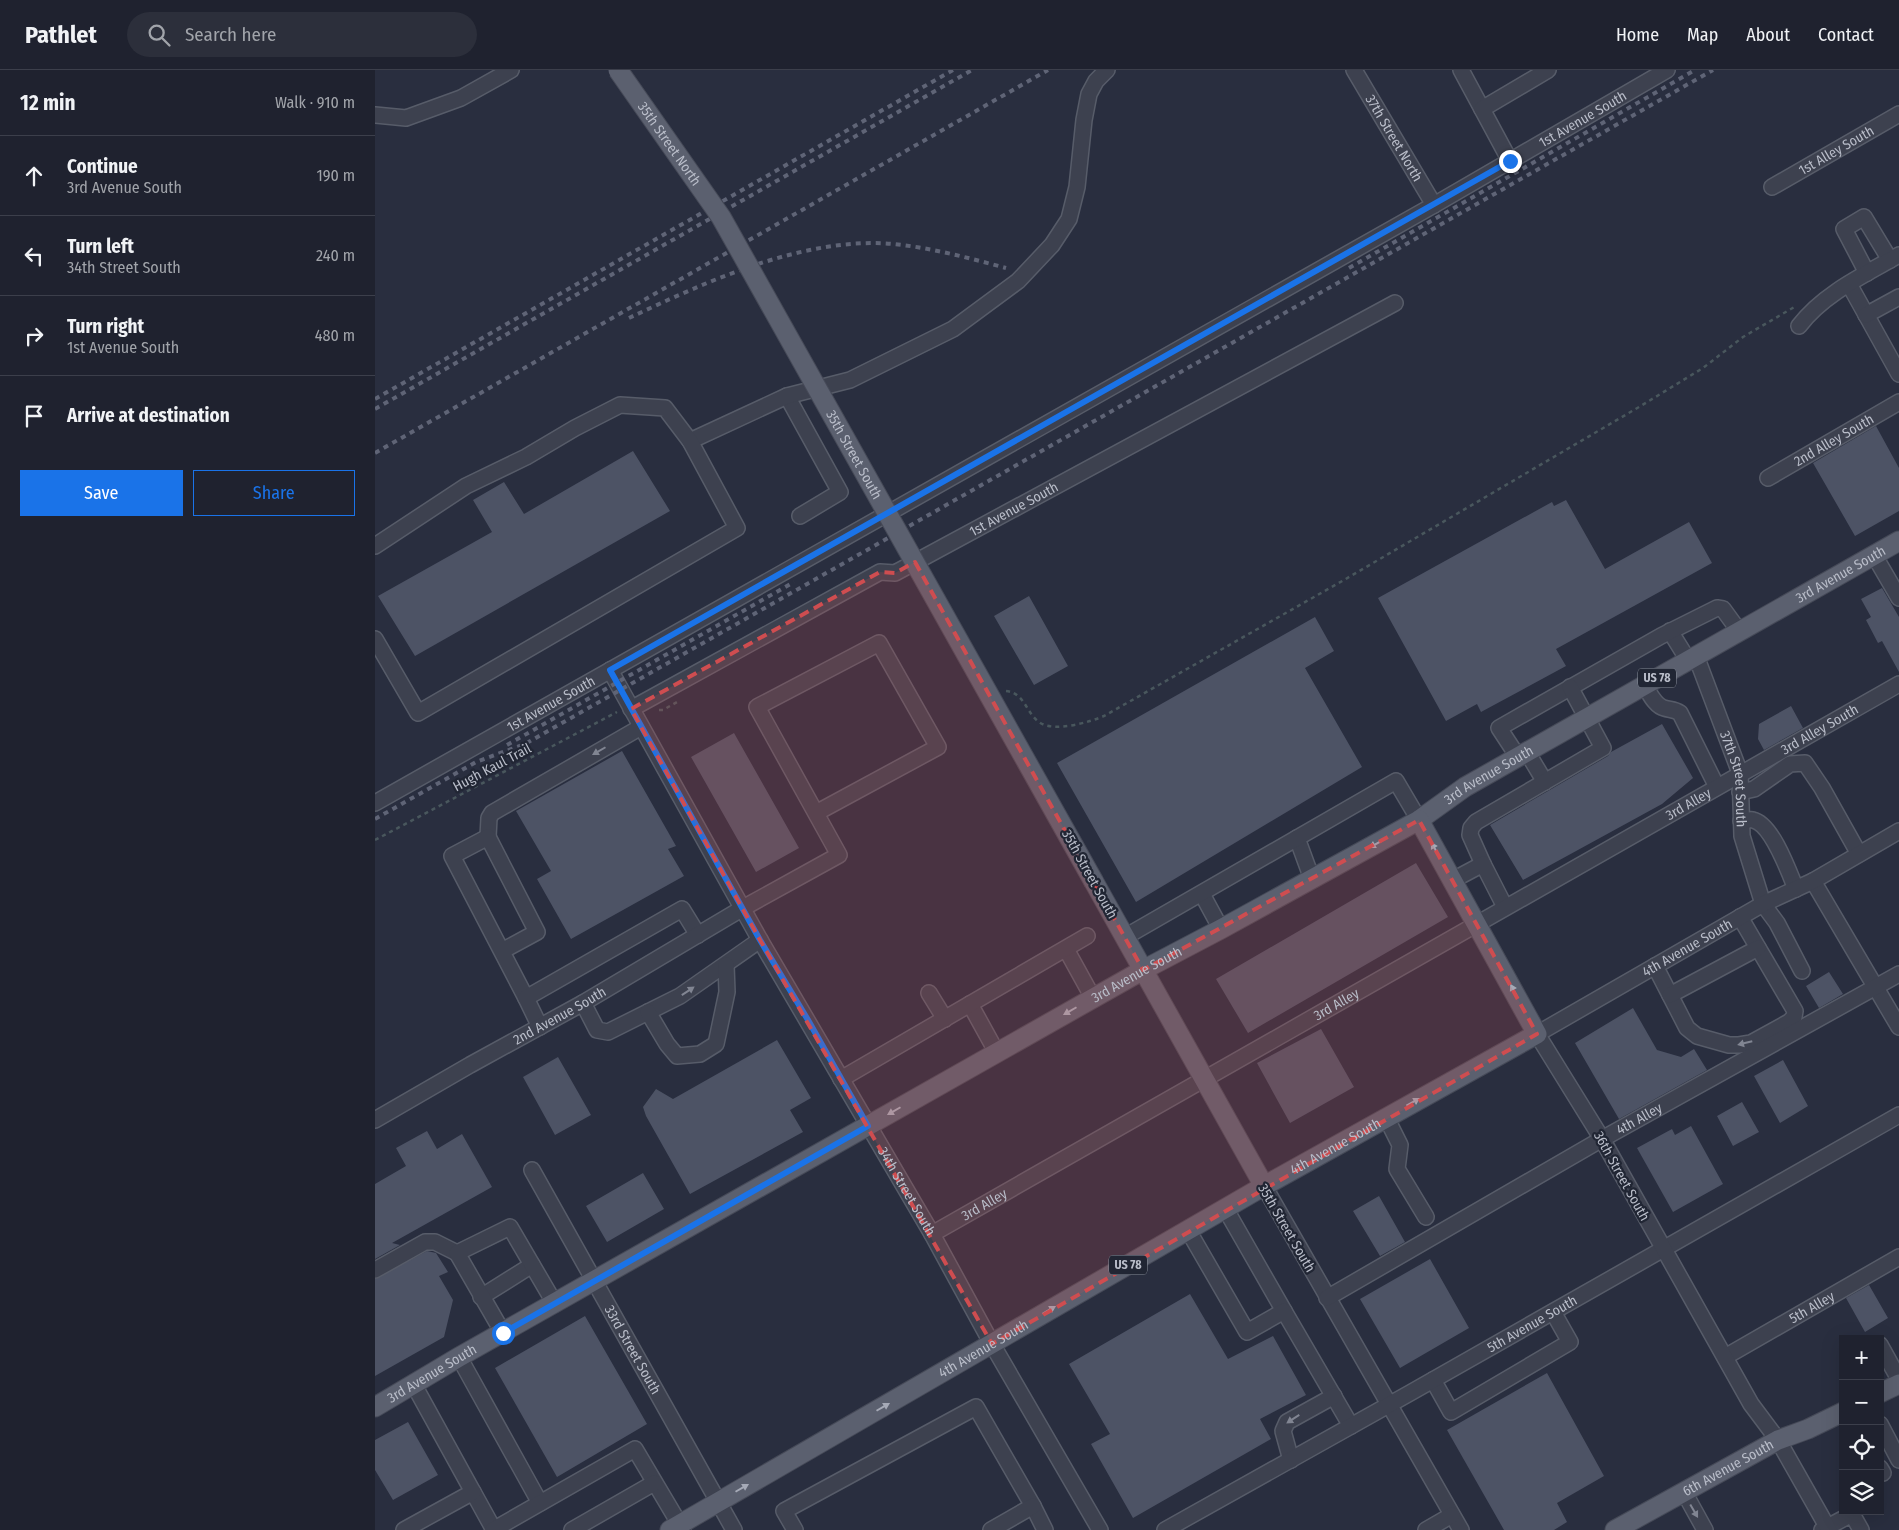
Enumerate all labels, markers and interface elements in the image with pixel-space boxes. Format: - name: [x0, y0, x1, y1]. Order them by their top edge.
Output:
- search box: [127, 12, 477, 57]
- text: Pathlet: [25, 21, 97, 49]
- icon: search: [145, 21, 173, 49]
- text: Search here: [185, 23, 276, 46]
- text: Home: [1616, 24, 1659, 46]
- text: Map: [1687, 24, 1718, 46]
- text: About: [1746, 24, 1790, 46]
- text: Contact: [1818, 24, 1874, 46]
- street label: 1st Avenue South: [1536, 87, 1630, 151]
- text: 12 min: [20, 90, 75, 116]
- street label: 37th Street North: [1362, 92, 1426, 185]
- text: Walk · 910 m: [275, 93, 355, 112]
- street label: 35th Street North: [634, 99, 704, 189]
- street label: 1st Alley South: [1796, 122, 1877, 179]
- route end: [1499, 150, 1522, 173]
- text: Continue: [67, 155, 138, 178]
- icon: ahead: [20, 162, 48, 190]
- text: 190 m: [317, 166, 355, 185]
- text: 3rd Avenue South: [67, 178, 182, 197]
- text: Turn left: [67, 235, 134, 258]
- icon: left: [20, 242, 48, 270]
- text: 240 m: [316, 246, 355, 265]
- text: 34th Street South: [67, 258, 181, 277]
- text: Turn right: [67, 315, 144, 338]
- icon: right: [20, 322, 48, 350]
- text: 480 m: [315, 326, 355, 345]
- text: 1st Avenue South: [67, 338, 179, 357]
- icon: arrive: [20, 402, 48, 430]
- text: Arrive at destination: [67, 404, 230, 427]
- street label: 35th Street South: [822, 407, 886, 502]
- street label: 2nd Alley South: [1791, 411, 1877, 470]
- button: Save: [20, 470, 183, 516]
- button: Share: [193, 470, 355, 516]
- street label: 1st Avenue South: [966, 479, 1061, 540]
- street label: 3rd Avenue South: [1793, 542, 1889, 607]
- road number: US 78: [1638, 668, 1676, 688]
- street label: 1st Avenue South: [504, 673, 598, 736]
- street label: 3rd Alley South: [1778, 701, 1861, 758]
- street label: 37th Street South: [1716, 729, 1750, 828]
- street label: Hugh Kaul Trail: [450, 740, 535, 795]
- street label: 3rd Avenue South: [1441, 742, 1536, 808]
- one-way arrow: [593, 747, 606, 756]
- street label: 3rd Alley: [1663, 784, 1715, 824]
- street label: 35th Street South: [1058, 827, 1121, 922]
- one-way arrow: [1370, 839, 1383, 848]
- one-way arrow: [1431, 841, 1439, 856]
- street label: 4th Avenue South: [1639, 916, 1735, 981]
- street label: 3rd Avenue South: [1089, 943, 1185, 1006]
- street label: 2nd Avenue South: [510, 983, 609, 1049]
- one-way arrow: [1510, 983, 1518, 998]
- street label: 3rd Alley: [1311, 985, 1363, 1024]
- one-way arrow: [682, 986, 695, 996]
- one-way arrow: [1063, 1007, 1078, 1015]
- one-way arrow: [1738, 1039, 1753, 1047]
- one-way arrow: [1407, 1098, 1420, 1107]
- street label: 4th Alley: [1613, 1099, 1666, 1138]
- one-way arrow: [887, 1107, 901, 1116]
- street label: 4th Avenue South: [1287, 1115, 1384, 1179]
- street label: 36th Street South: [1590, 1128, 1653, 1224]
- street label: 34th Street South: [874, 1144, 939, 1239]
- street label: 35th Street South: [1254, 1181, 1319, 1275]
- street label: 3rd Alley: [959, 1185, 1011, 1224]
- road number: US 78: [1109, 1256, 1147, 1274]
- street label: 5th Alley: [1786, 1288, 1838, 1327]
- street label: 5th Avenue South: [1484, 1292, 1580, 1356]
- street label: 33rd Street South: [601, 1302, 664, 1397]
- one-way arrow: [1043, 1306, 1056, 1315]
- street label: 4th Avenue South: [936, 1316, 1032, 1382]
- route start: [492, 1322, 515, 1345]
- map controls: [1839, 1335, 1884, 1515]
- button: +: [1839, 1335, 1884, 1380]
- street label: 3rd Avenue South: [384, 1341, 480, 1407]
- button: −: [1839, 1380, 1884, 1425]
- one-way arrow: [877, 1402, 890, 1411]
- one-way arrow: [1287, 1414, 1300, 1424]
- button: locate: [1839, 1425, 1884, 1470]
- street label: 6th Avenue South: [1680, 1436, 1777, 1500]
- button: layers: [1839, 1470, 1884, 1515]
- one-way arrow: [735, 1484, 750, 1492]
- one-way arrow: [1690, 1505, 1699, 1518]

